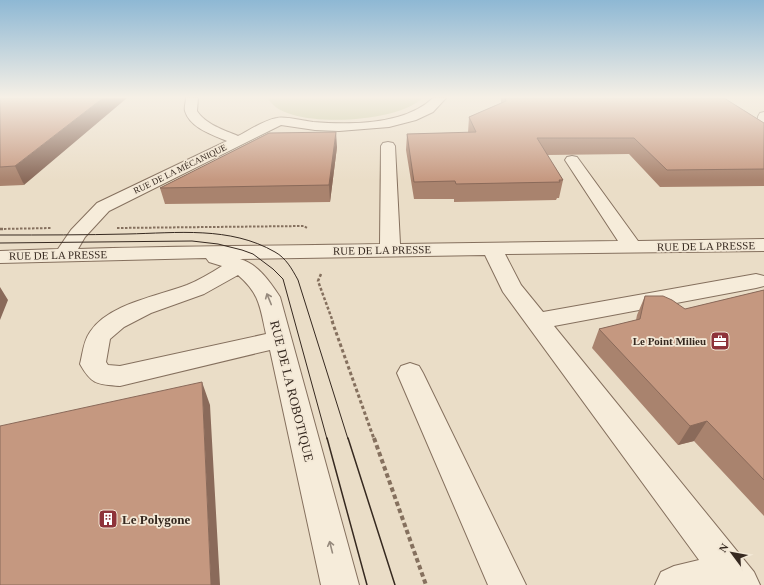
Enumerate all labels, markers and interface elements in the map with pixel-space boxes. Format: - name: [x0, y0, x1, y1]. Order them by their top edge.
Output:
- street label: RUE DE LA MÉCANIQUE: [132, 142, 229, 196]
- street label: RUE DE LA PRESSE: [657, 239, 755, 253]
- street label: RUE DE LA PRESSE: [333, 243, 431, 257]
- street label: RUE DE LA PRESSE: [9, 248, 107, 262]
- one-way arrow: [264, 293, 272, 305]
- street label: RUE DE LA ROBOTIQUE: [267, 319, 317, 463]
- office icon: Le Point Milieu: [709, 330, 731, 352]
- place label: Le Point Milieu: [633, 335, 706, 347]
- building icon: Le Polygone: [97, 508, 119, 530]
- place label: Le Polygone: [122, 512, 190, 527]
- north arrow: [712, 533, 752, 573]
- one-way arrow: [327, 541, 334, 554]
- text: N: [716, 541, 731, 554]

